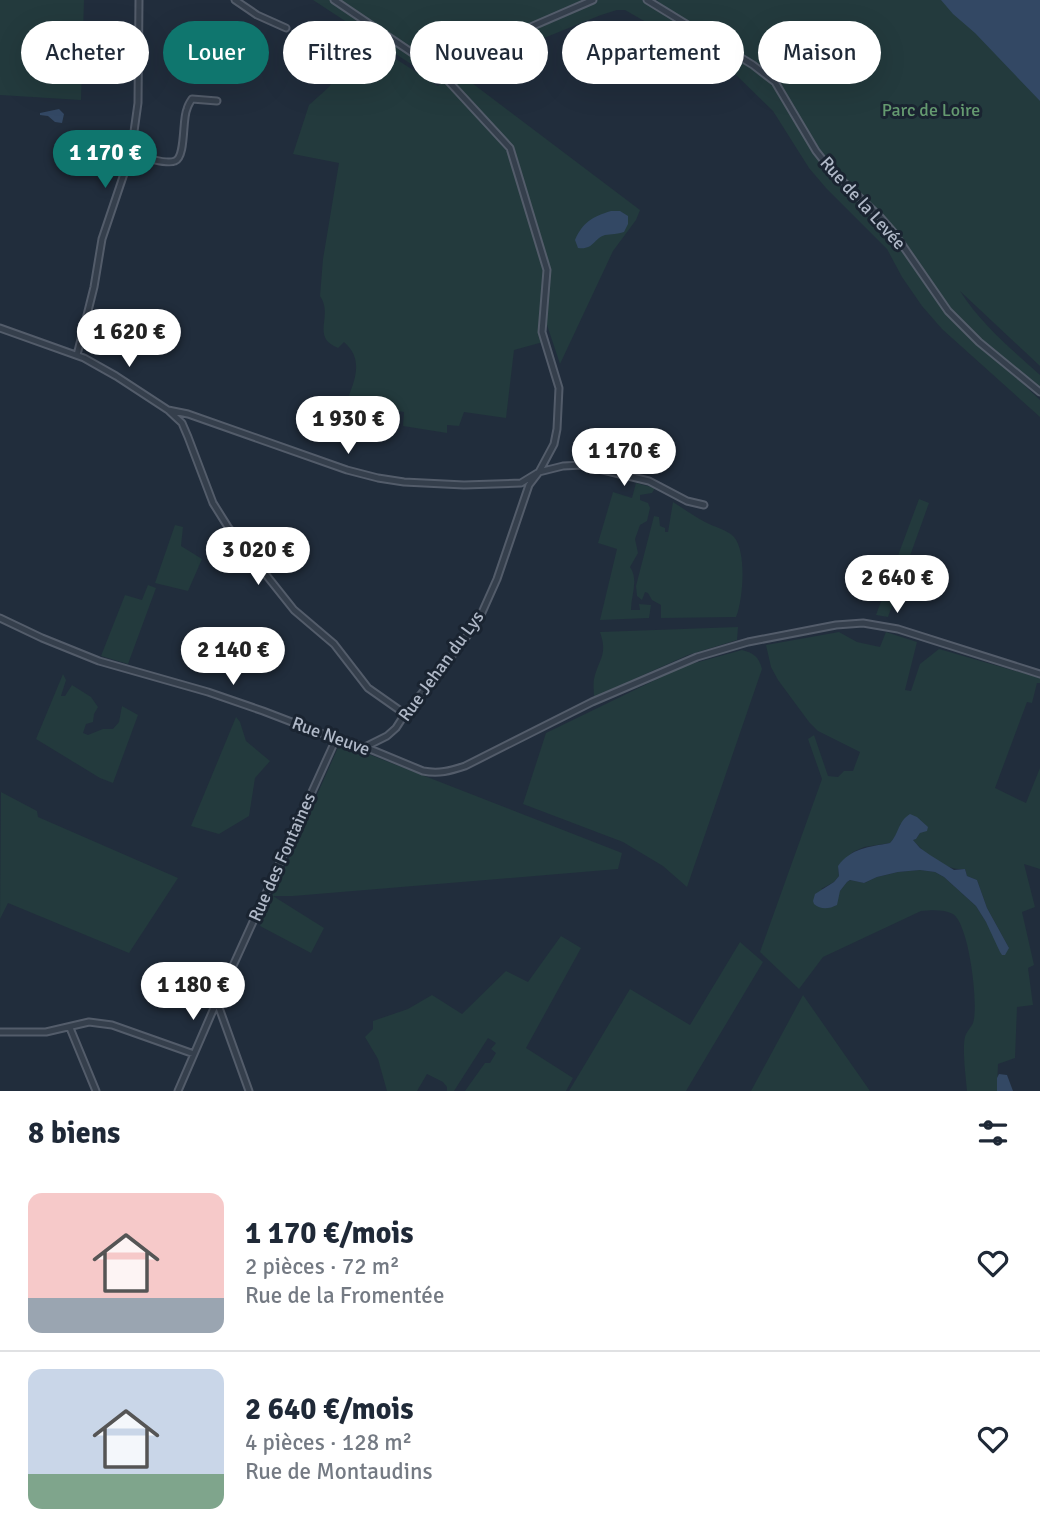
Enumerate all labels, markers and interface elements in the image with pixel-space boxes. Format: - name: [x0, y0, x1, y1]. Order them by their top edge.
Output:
- chip: Acheter: [21, 21, 149, 84]
- chip: Louer: [163, 21, 269, 84]
- chip: Filtres: [283, 21, 396, 84]
- chip: Nouveau: [410, 21, 548, 84]
- chip: Appartement: [562, 21, 744, 84]
- chip: Maison: [758, 21, 881, 84]
- park label: Parc de Loire: [882, 99, 980, 121]
- pin: 1 170 €: [40, 130, 170, 190]
- text: 1 170 €: [69, 138, 141, 167]
- street label: Rue de la Levée: [815, 152, 911, 254]
- pin: 1 620 €: [64, 310, 194, 369]
- text: 1 620 €: [93, 317, 165, 346]
- pin: 1 930 €: [283, 396, 413, 456]
- text: 1 930 €: [312, 404, 384, 433]
- pin: 1 170 €: [559, 428, 689, 488]
- text: 1 170 €: [588, 436, 660, 465]
- pin: 3 020 €: [193, 528, 323, 587]
- text: 3 020 €: [222, 535, 294, 564]
- pin: 2 640 €: [832, 556, 962, 615]
- text: 2 640 €: [861, 563, 933, 592]
- street label: Rue Jehan du Lys: [394, 606, 489, 726]
- pin: 2 140 €: [168, 628, 298, 687]
- text: 2 140 €: [197, 635, 269, 664]
- street label: Rue Neuve: [289, 712, 373, 760]
- street label: Rue des Fontaines: [244, 789, 320, 925]
- pin: 1 180 €: [128, 962, 258, 1022]
- text: 1 180 €: [157, 970, 229, 999]
- icon: filters: [974, 1114, 1012, 1152]
- text: 8 biens: [28, 1115, 120, 1152]
- text: 1 170 €/mois: [245, 1215, 414, 1252]
- icon: home: [84, 1221, 168, 1305]
- icon: heart: [974, 1244, 1012, 1282]
- text: 2 pièces · 72 m²: [245, 1252, 400, 1281]
- text: Rue de la Fromentée: [245, 1281, 444, 1310]
- text: 2 640 €/mois: [245, 1391, 414, 1428]
- icon: home: [84, 1397, 168, 1481]
- icon: heart: [974, 1420, 1012, 1458]
- text: 4 pièces · 128 m²: [245, 1428, 412, 1457]
- text: Rue de Montaudins: [245, 1457, 433, 1486]

